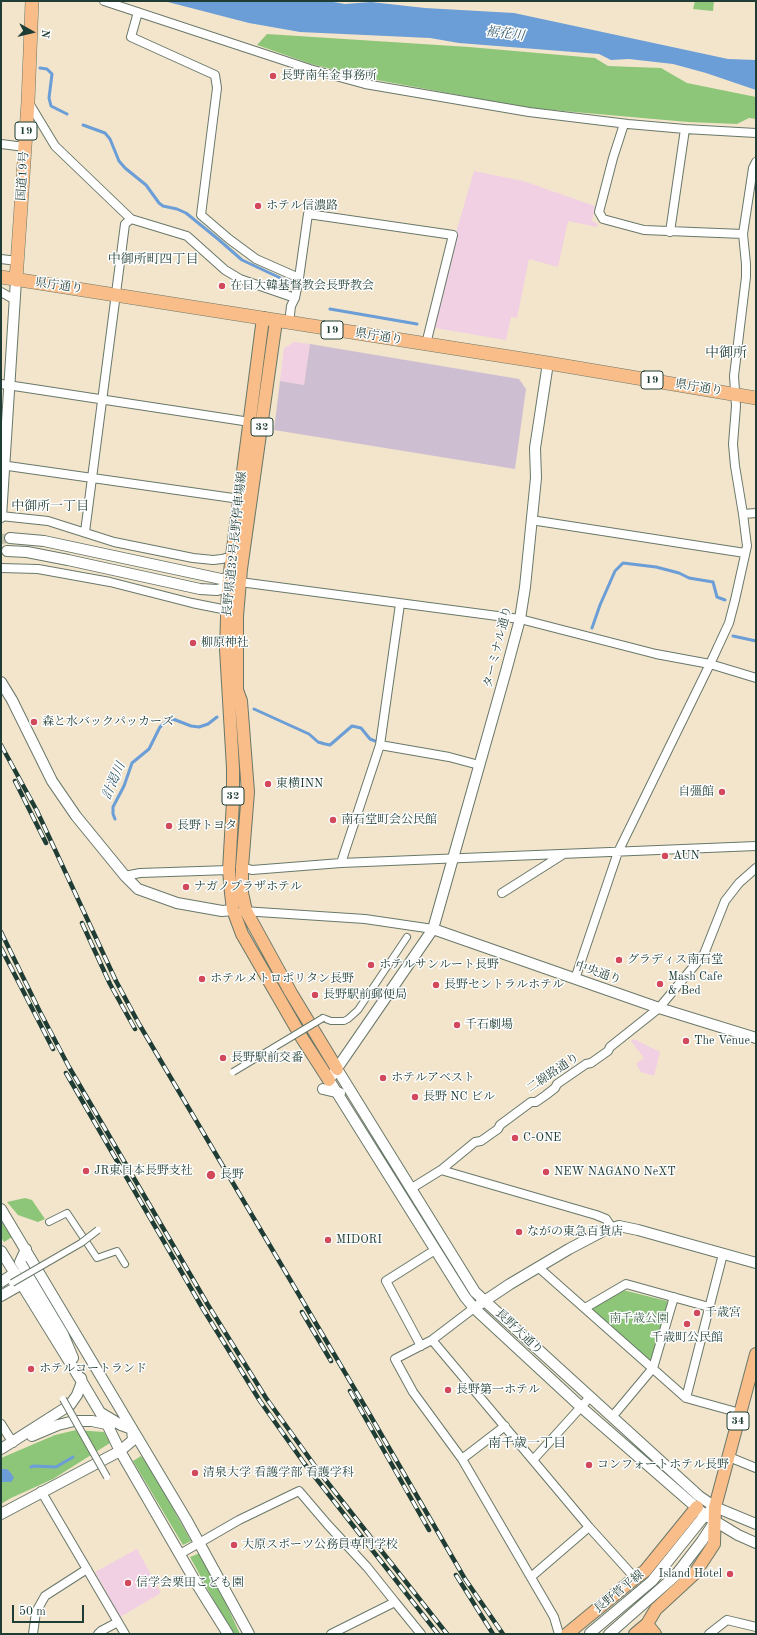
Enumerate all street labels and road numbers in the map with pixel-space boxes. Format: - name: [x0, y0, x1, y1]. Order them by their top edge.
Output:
- road number: 19: [15, 122, 37, 140]
- street label: 国道19号: [14, 151, 32, 201]
- street label: 県庁通り: [34, 276, 84, 296]
- road number: 19: [321, 321, 343, 339]
- street label: 県庁通り: [354, 326, 404, 348]
- road number: 19: [641, 371, 663, 389]
- street label: 県庁通り: [674, 377, 724, 399]
- road number: 32: [251, 418, 273, 436]
- street label: 長野県道32号長野停車場線: [220, 471, 250, 617]
- street label: ターミナル通り: [481, 605, 515, 689]
- road number: 32: [222, 787, 244, 805]
- street label: 中央通り: [573, 958, 623, 988]
- street label: 二線路通り: [524, 1050, 582, 1096]
- street label: 長野大通り: [492, 1306, 546, 1358]
- road number: 34: [727, 1412, 749, 1430]
- street label: 長野菅平線: [591, 1568, 647, 1616]

